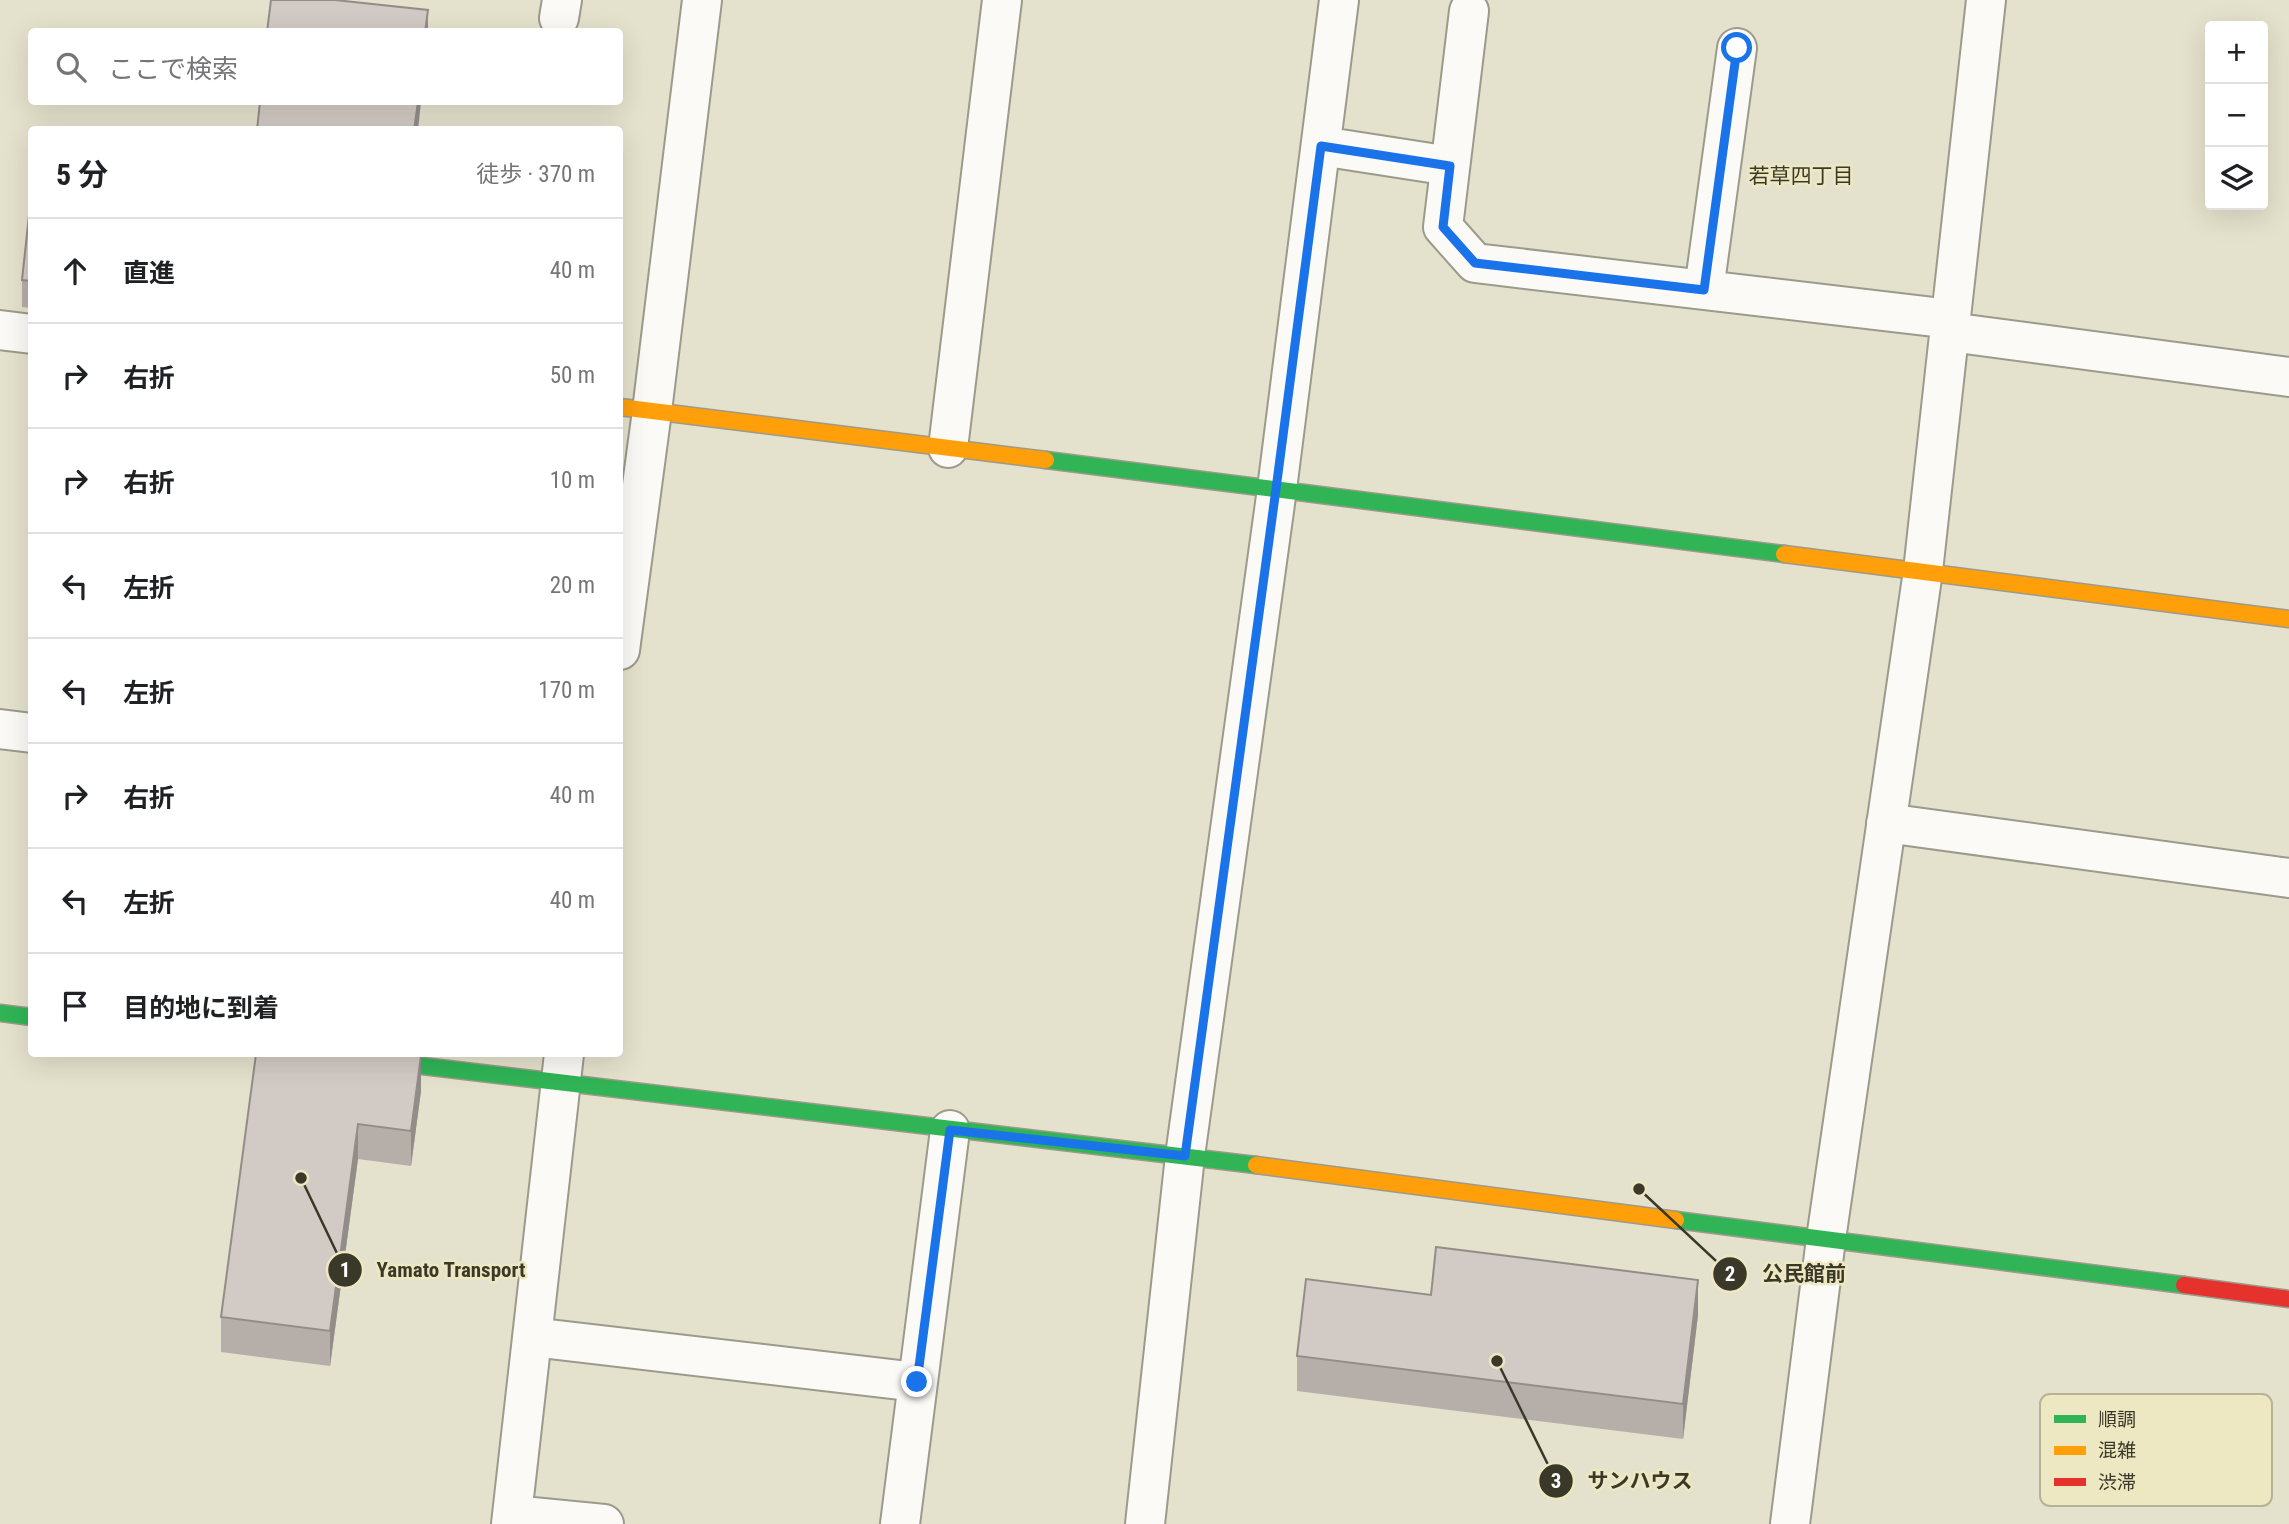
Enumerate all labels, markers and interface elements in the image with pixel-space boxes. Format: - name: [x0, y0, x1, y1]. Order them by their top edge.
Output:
- map controls: [2205, 21, 2268, 210]
- button: +: [2205, 21, 2268, 84]
- search box: [28, 28, 623, 105]
- route start: [1721, 32, 1752, 63]
- icon: search: [52, 48, 90, 86]
- text: ここで検索: [108, 54, 238, 84]
- button: −: [2205, 84, 2268, 147]
- button: layers: [2205, 147, 2268, 210]
- text: 5 分: [56, 157, 108, 192]
- text: 徒歩 · 370 m: [476, 161, 595, 188]
- district label: 若草四丁目: [1749, 164, 1854, 188]
- icon: ahead: [56, 252, 94, 290]
- text: 40 m: [550, 257, 595, 284]
- text: 直進: [123, 258, 175, 288]
- icon: right: [56, 357, 94, 395]
- text: 50 m: [550, 362, 595, 389]
- text: 右折: [123, 363, 175, 393]
- icon: right: [56, 462, 94, 500]
- text: 10 m: [550, 467, 595, 494]
- text: 右折: [123, 468, 175, 498]
- icon: left: [56, 567, 94, 605]
- text: 20 m: [550, 572, 595, 599]
- text: 左折: [123, 573, 175, 603]
- icon: left: [56, 672, 94, 710]
- text: 170 m: [538, 677, 595, 704]
- text: 左折: [123, 678, 175, 708]
- icon: right: [56, 777, 94, 815]
- text: 40 m: [550, 782, 595, 809]
- text: 右折: [123, 783, 175, 813]
- icon: left: [56, 882, 94, 920]
- text: 40 m: [550, 887, 595, 914]
- text: 左折: [123, 888, 175, 918]
- icon: arrive: [56, 987, 94, 1025]
- text: 目的地に到着: [123, 993, 279, 1023]
- callout: Yamato Transport: [328, 1249, 540, 1291]
- callout: 公民館前: [1713, 1253, 1860, 1295]
- text: 1: [340, 1258, 350, 1282]
- text: Yamato Transport: [377, 1258, 525, 1282]
- text: 2: [1725, 1262, 1735, 1286]
- text: 公民館前: [1762, 1262, 1846, 1286]
- route end: [901, 1366, 932, 1397]
- legend: [2040, 1394, 2272, 1506]
- text: 順調: [2098, 1408, 2136, 1431]
- text: 混雑: [2098, 1439, 2136, 1462]
- callout: サンハウス: [1538, 1460, 1706, 1502]
- text: 3: [1551, 1469, 1561, 1493]
- text: サンハウス: [1588, 1469, 1693, 1493]
- text: 渋滞: [2098, 1471, 2136, 1494]

